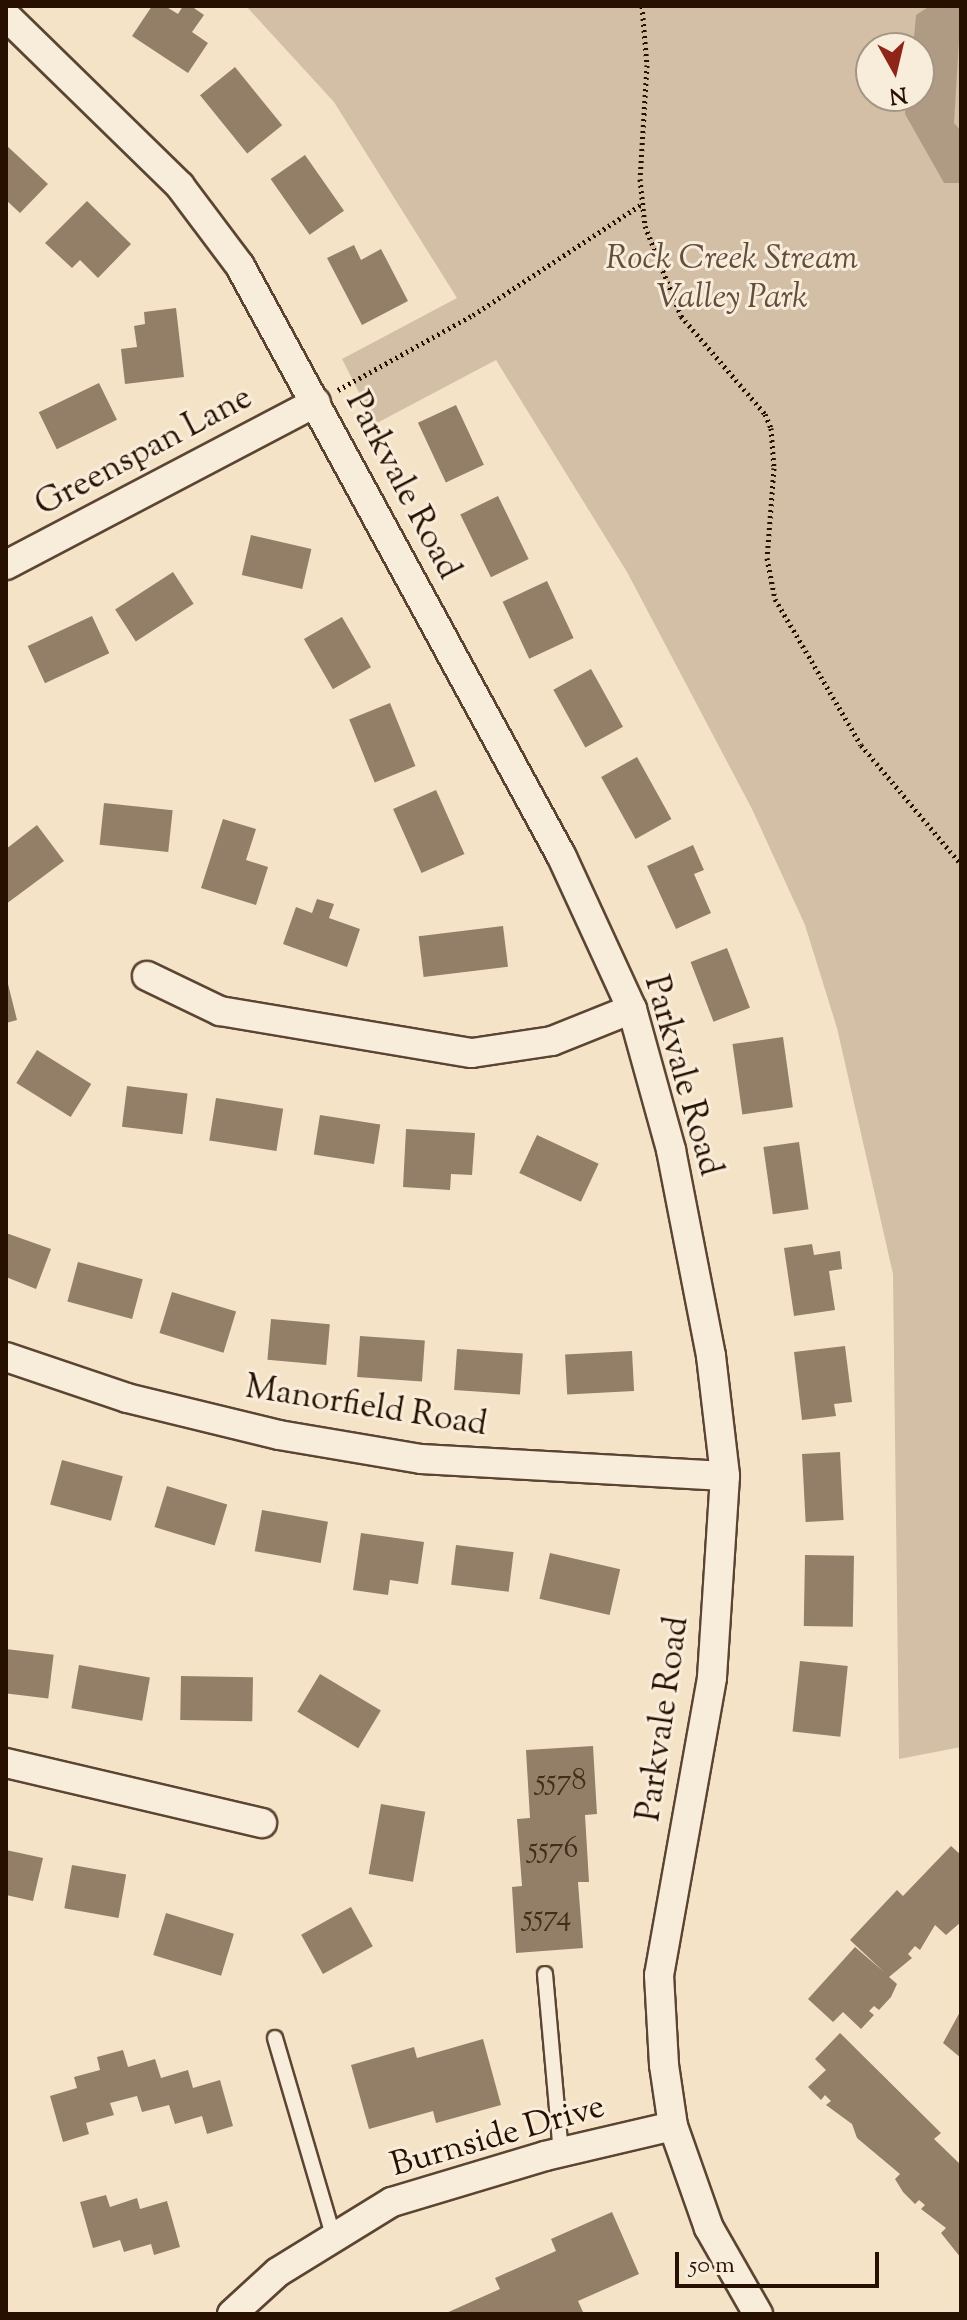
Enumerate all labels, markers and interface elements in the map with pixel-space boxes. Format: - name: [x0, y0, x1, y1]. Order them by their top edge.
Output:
- north arrow: [855, 32, 935, 112]
- text: N: [887, 77, 909, 111]
- park label: Rock Creek Stream Valley Park: [606, 239, 858, 318]
- street label: Greenspan Lane: [29, 378, 259, 526]
- street label: Parkvale Road: [336, 385, 468, 587]
- street label: Parkvale Road: [634, 971, 730, 1181]
- street label: Manorfield Road: [242, 1368, 490, 1446]
- street label: Parkvale Road: [629, 1614, 699, 1824]
- house number: 5578: [536, 1764, 586, 1800]
- house number: 5576: [528, 1832, 578, 1868]
- house number: 5574: [523, 1900, 571, 1936]
- street label: Burnside Drive: [386, 2087, 610, 2187]
- scale bar: [679, 2236, 883, 2286]
- text: 50 m: [689, 2249, 735, 2283]

